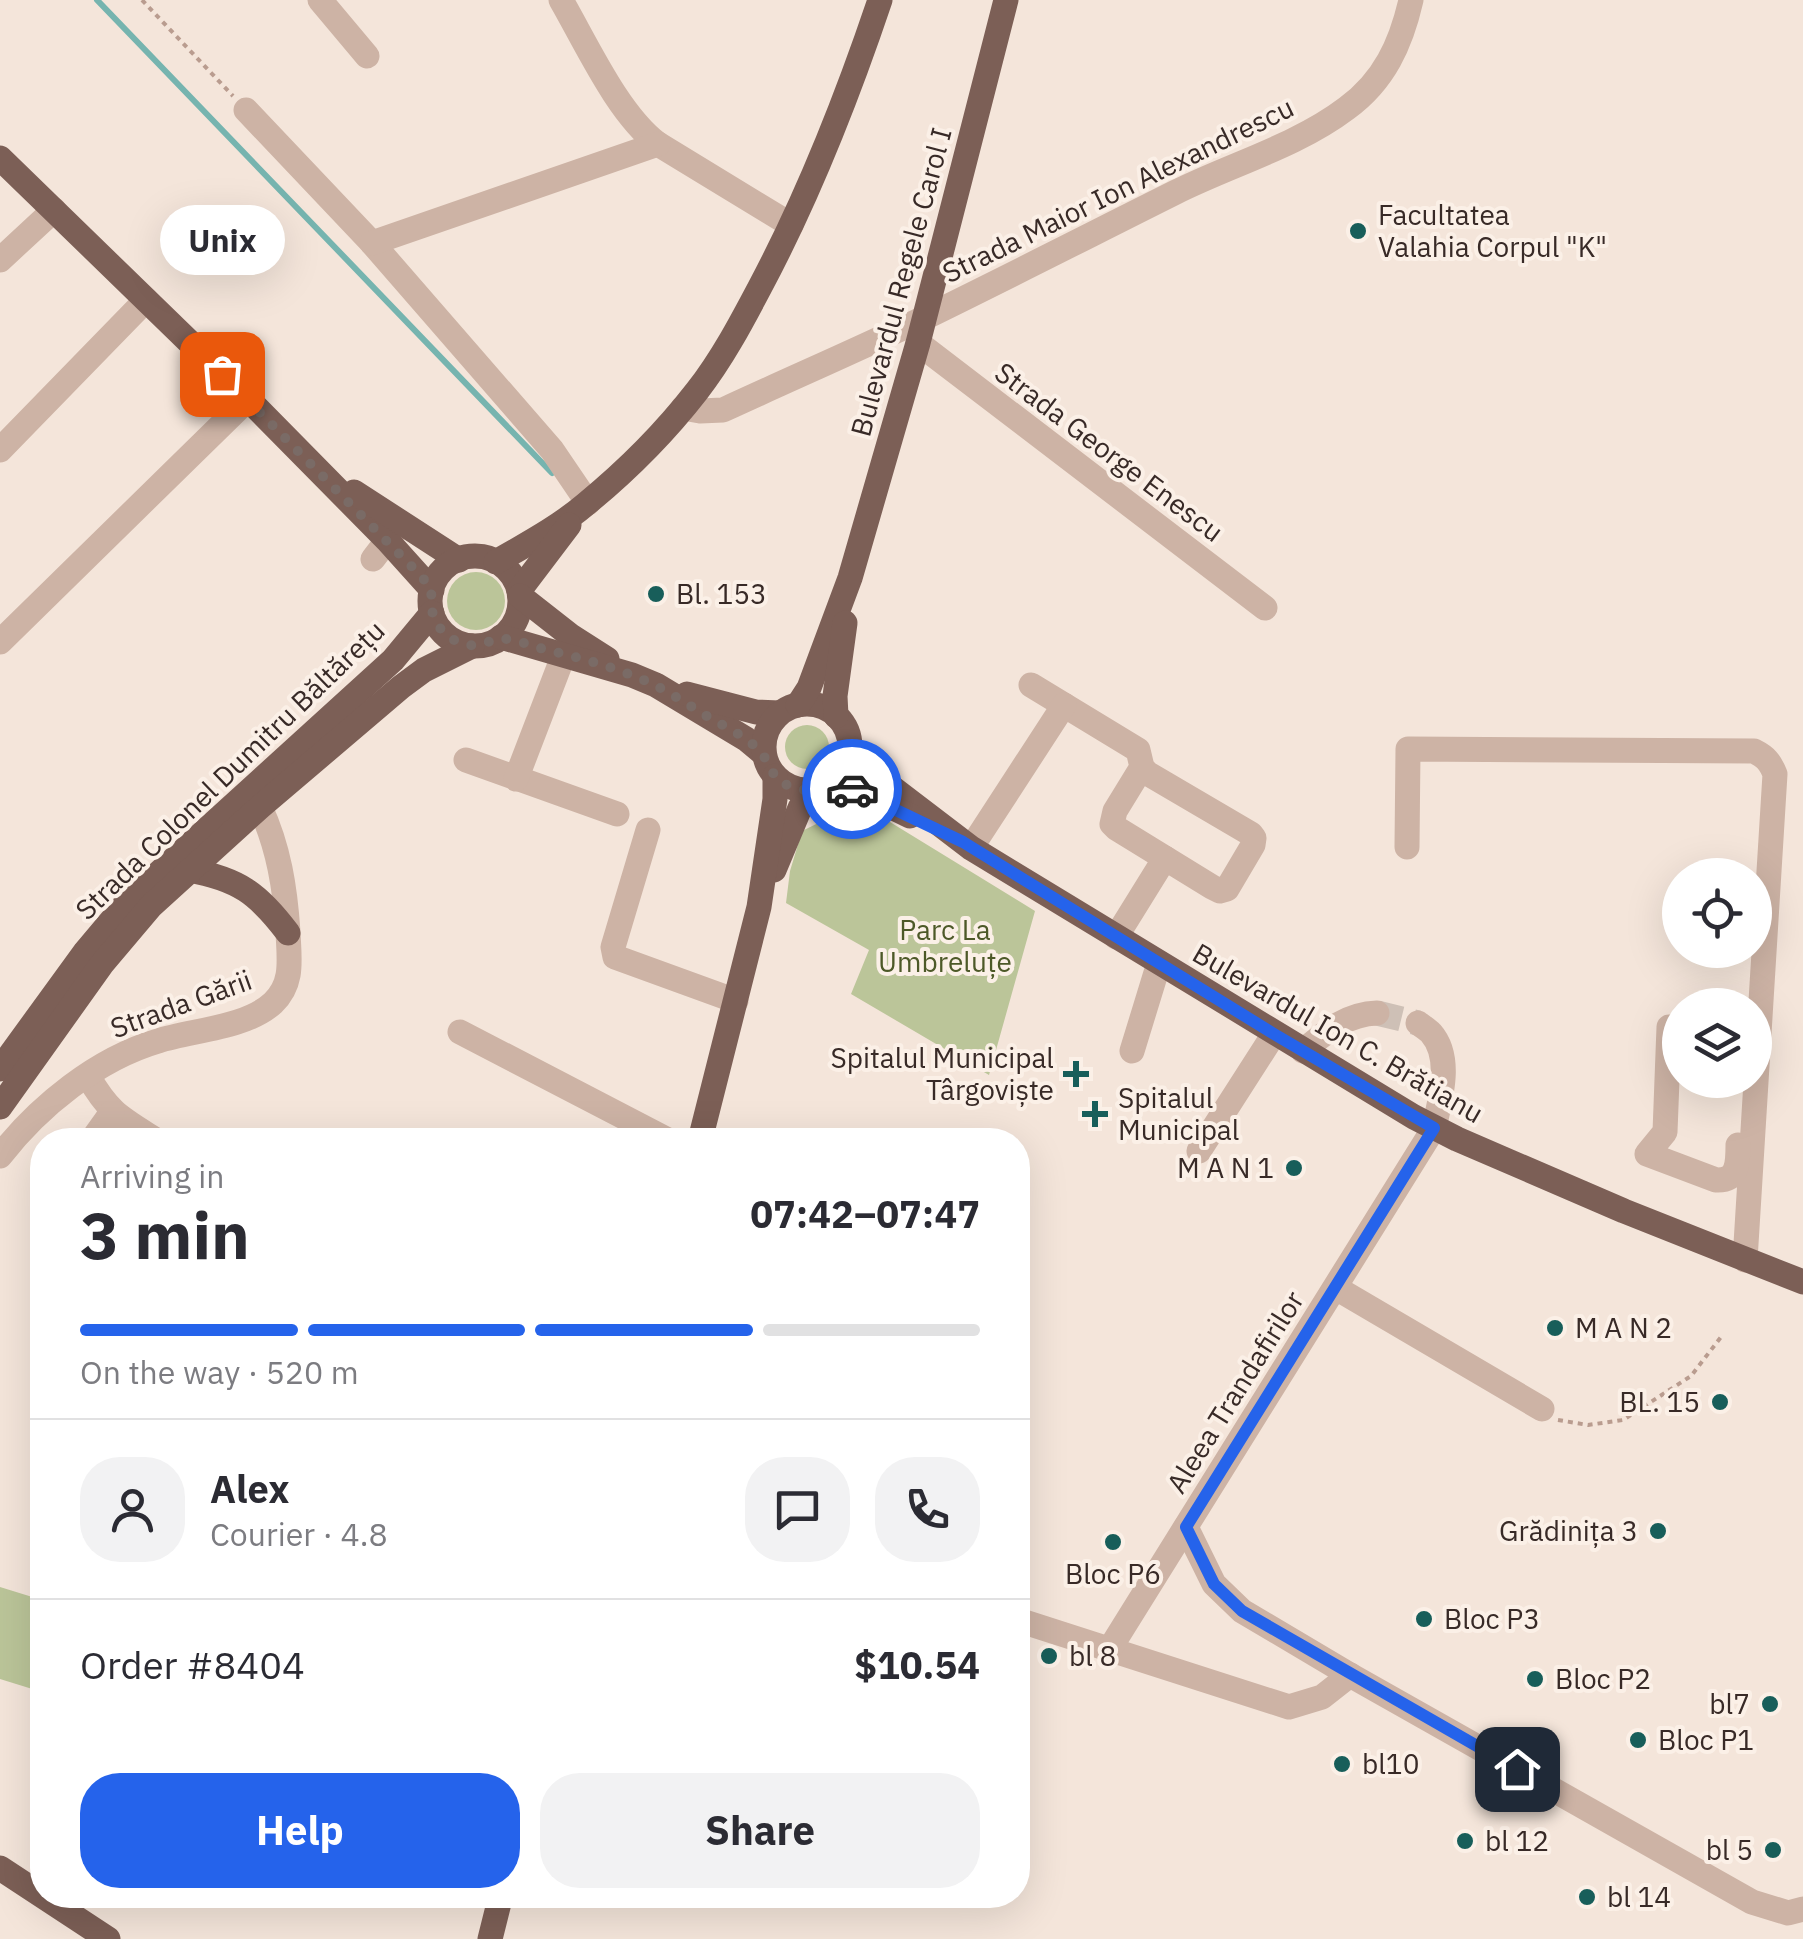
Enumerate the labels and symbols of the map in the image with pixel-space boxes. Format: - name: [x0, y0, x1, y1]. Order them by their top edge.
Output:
- street label: Strada Maior Ion Alexandrescu: [936, 88, 1300, 291]
- street label: Bulevardul Regele Carol I: [842, 124, 960, 440]
- place label: Facultatea Valahia Corpul "K": [1378, 196, 1607, 265]
- callout: Unix: [160, 204, 284, 274]
- marker: Facultatea Valahia Corpul "K": [1347, 220, 1369, 242]
- pin: [180, 332, 265, 417]
- street label: Strada George Enescu: [988, 353, 1231, 550]
- place label: Bl. 153: [676, 575, 767, 612]
- marker: Bl. 153: [645, 583, 667, 605]
- street label: Strada Colonel Dumitru Băltărețu: [67, 612, 392, 928]
- courier: [802, 739, 902, 839]
- park label: Parc La Umbreluțe: [878, 911, 1012, 980]
- street label: Bulevardul Ion C. Brătianu: [1186, 934, 1490, 1131]
- street label: Strada Gării: [105, 961, 257, 1046]
- place label: Spitalul Municipal Târgoviște: [831, 1039, 1054, 1108]
- marker: Spitalul Municipal Târgoviște: [1063, 1061, 1089, 1087]
- place label: Spitalul Municipal: [1118, 1079, 1239, 1148]
- marker: Spitalul Municipal: [1082, 1101, 1108, 1127]
- place label: M A N 1: [1177, 1149, 1274, 1186]
- marker: M A N 1: [1283, 1157, 1305, 1179]
- street label: Aleea Trandafirilor: [1158, 1284, 1312, 1500]
- place label: M A N 2: [1575, 1309, 1672, 1346]
- marker: M A N 2: [1544, 1317, 1566, 1339]
- place label: BL. 15: [1619, 1383, 1700, 1420]
- marker: BL. 15: [1709, 1391, 1731, 1413]
- place label: Grădinița 3: [1499, 1512, 1638, 1549]
- marker: Grădinița 3: [1647, 1520, 1669, 1542]
- marker: Bloc P6: [1102, 1531, 1124, 1553]
- place label: Bloc P6: [1065, 1555, 1161, 1592]
- place label: Bloc P3: [1444, 1600, 1540, 1637]
- marker: Bloc P3: [1413, 1608, 1435, 1630]
- place label: bl 8: [1069, 1637, 1116, 1674]
- marker: bl 8: [1038, 1645, 1060, 1667]
- place label: Bloc P2: [1555, 1660, 1651, 1697]
- marker: Bloc P2: [1524, 1668, 1546, 1690]
- place label: bl7: [1709, 1685, 1750, 1722]
- marker: bl7: [1759, 1693, 1781, 1715]
- place label: Bloc P1: [1658, 1721, 1754, 1758]
- pin: [1475, 1727, 1560, 1812]
- marker: Bloc P1: [1627, 1729, 1649, 1751]
- place label: bl10: [1362, 1745, 1419, 1782]
- marker: bl10: [1331, 1753, 1353, 1775]
- place label: bl 12: [1485, 1822, 1549, 1859]
- marker: bl 12: [1454, 1830, 1476, 1852]
- place label: bl 5: [1706, 1831, 1753, 1868]
- marker: bl 5: [1762, 1839, 1784, 1861]
- place label: bl 14: [1607, 1878, 1671, 1915]
- marker: bl 14: [1576, 1886, 1598, 1908]

